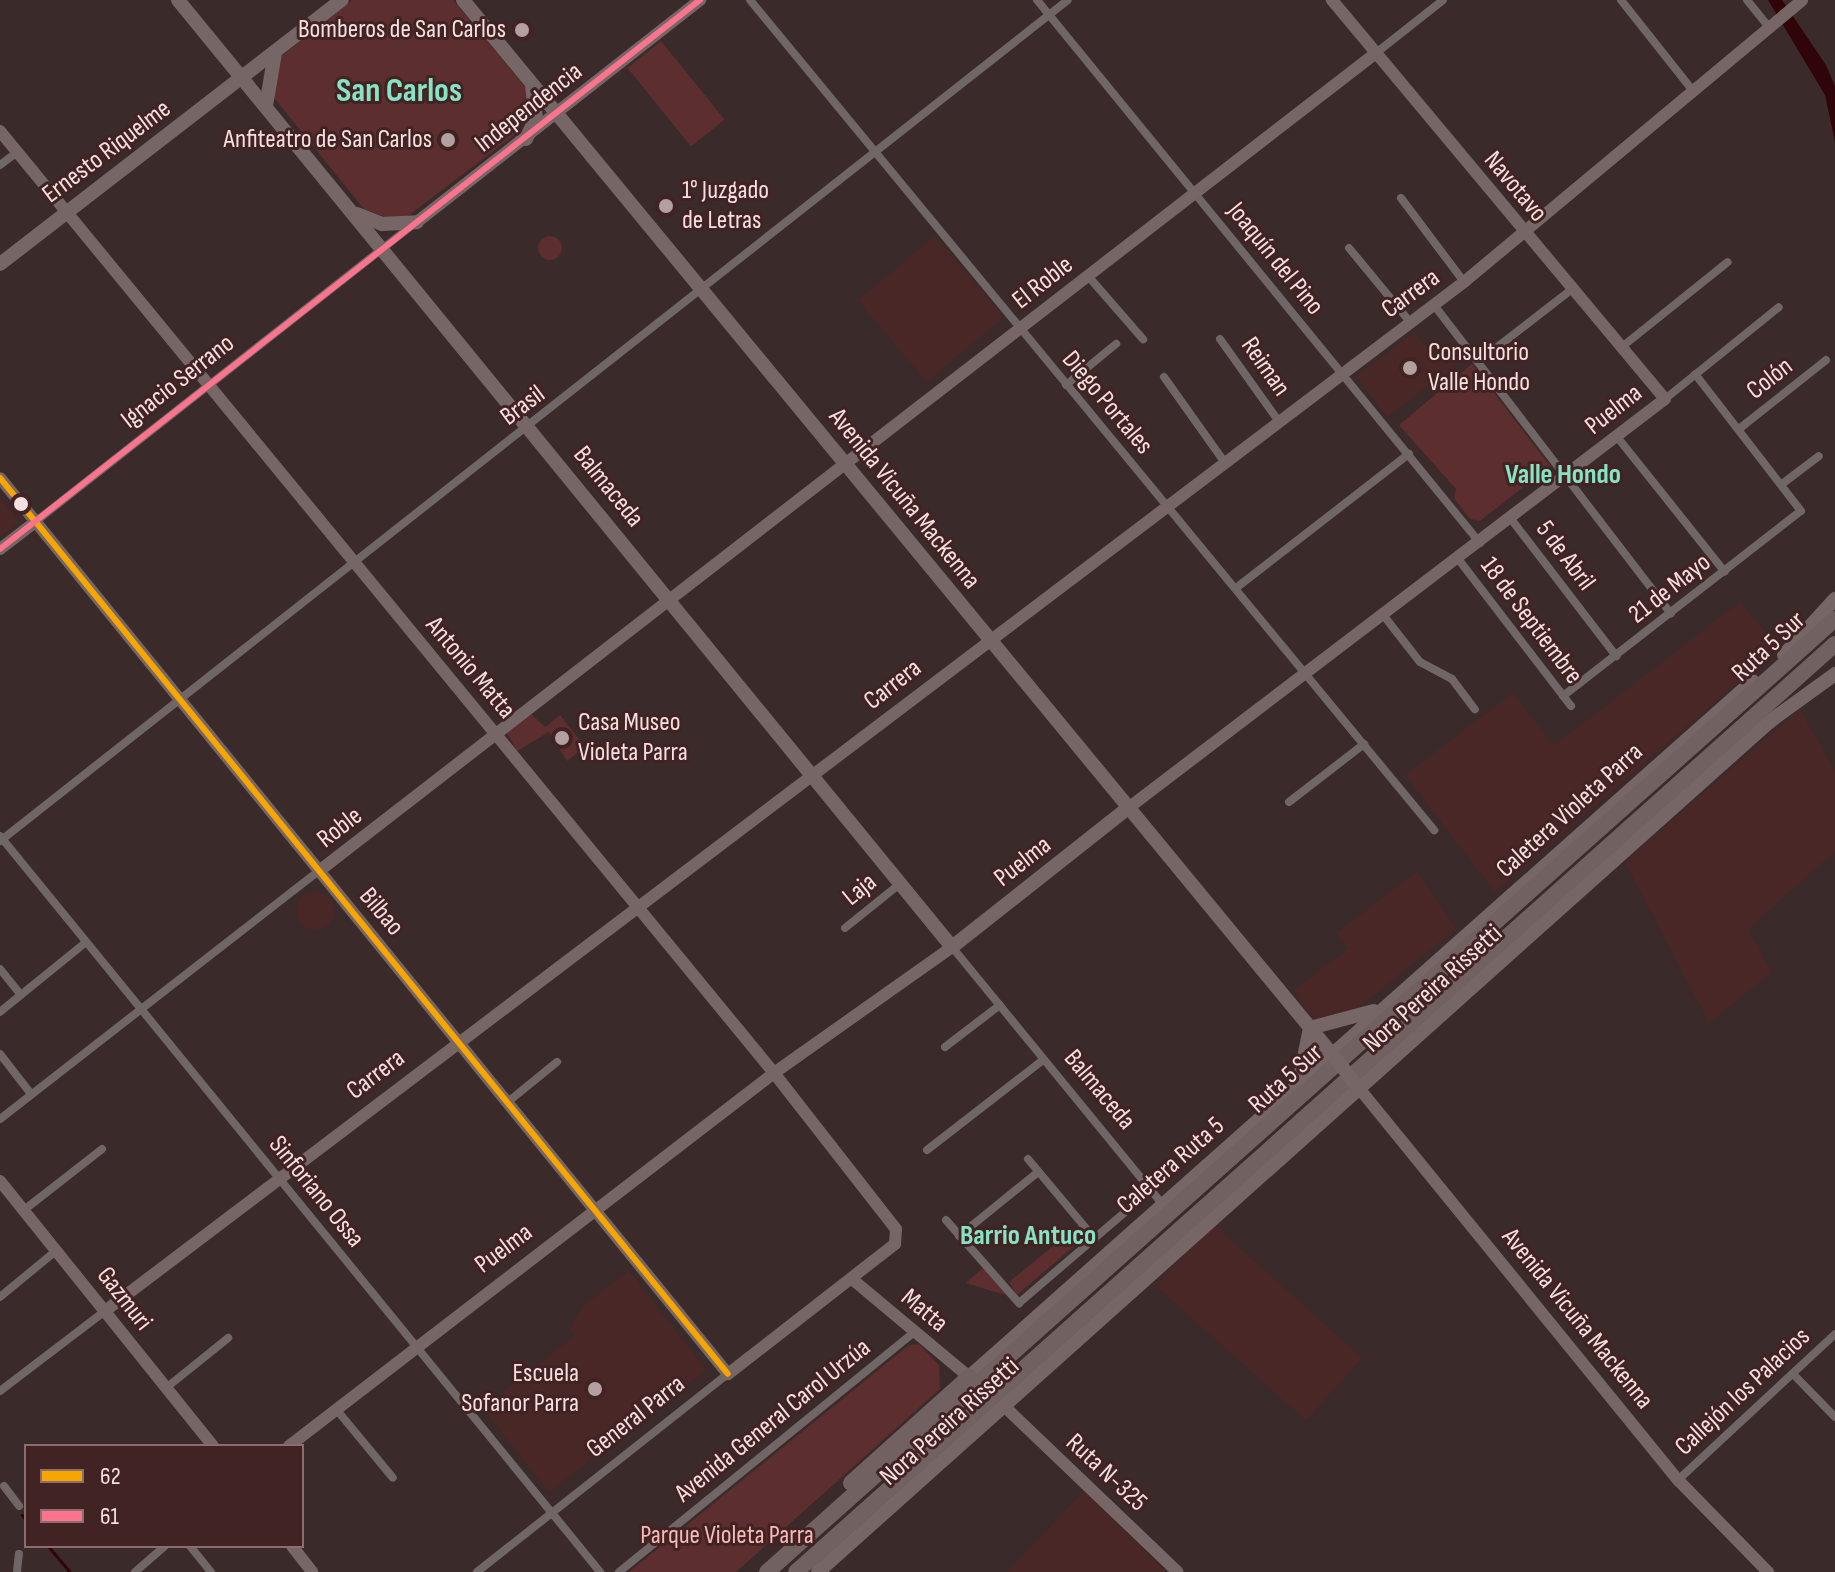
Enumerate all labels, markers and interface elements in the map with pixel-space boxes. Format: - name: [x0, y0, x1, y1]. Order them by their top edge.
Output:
- place label: Bomberos de San Carlos: [298, 14, 506, 46]
- marker: Bomberos de San Carlos: [513, 21, 531, 39]
- street label: Independencia: [469, 56, 589, 160]
- district label: San Carlos: [336, 71, 462, 111]
- street label: Ernesto Riquelme: [37, 94, 177, 210]
- place label: Anfiteatro de San Carlos: [223, 124, 432, 156]
- marker: Anfiteatro de San Carlos: [439, 131, 457, 149]
- street label: Navotavo: [1477, 146, 1553, 228]
- place label: 1° Juzgado de Letras: [682, 175, 769, 236]
- street label: Joaquín del Pino: [1220, 196, 1330, 322]
- marker: 1° Juzgado de Letras: [657, 197, 675, 215]
- street label: El Roble: [1007, 250, 1079, 316]
- street label: Carrera: [1376, 263, 1446, 325]
- street label: Ignacio Serrano: [115, 328, 241, 436]
- street label: Reiman: [1234, 332, 1296, 402]
- place label: Consultorio Valle Hondo: [1428, 337, 1530, 398]
- street label: Diego Portales: [1055, 345, 1159, 461]
- street label: Colón: [1741, 351, 1799, 407]
- marker: Consultorio Valle Hondo: [1399, 357, 1421, 379]
- street label: Puelma: [1579, 378, 1649, 442]
- street label: Brasil: [495, 379, 551, 433]
- street label: Avenida Vicuña Mackenna: [822, 402, 986, 596]
- street label: Balmaceda: [566, 440, 650, 534]
- district label: Valle Hondo: [1505, 458, 1621, 492]
- unlabelled marker: [13, 496, 29, 512]
- street label: 5 de Abril: [1529, 515, 1601, 597]
- street label: 21 de Mayo: [1623, 547, 1717, 631]
- street label: 18 de Septiembre: [1473, 551, 1589, 691]
- street label: Ruta 5 Sur: [1726, 605, 1812, 689]
- street label: Antonio Matta: [418, 611, 522, 725]
- street label: Carrera: [858, 653, 928, 717]
- place label: Casa Museo Violeta Parra: [578, 707, 688, 768]
- marker: Casa Museo Violeta Parra: [553, 729, 571, 747]
- street label: Caletera Violeta Parra: [1490, 737, 1650, 885]
- street label: Roble: [311, 801, 369, 855]
- street label: Puelma: [988, 830, 1058, 894]
- street label: Laja: [837, 867, 883, 913]
- street label: Bilbao: [352, 882, 410, 942]
- street label: Nora Pereira Rissetti: [1357, 918, 1509, 1060]
- street label: Ruta 5 Sur: [1243, 1038, 1329, 1120]
- street label: Carrera: [341, 1043, 411, 1107]
- street label: Balmaceda: [1057, 1044, 1141, 1136]
- street label: Caletera Ruta 5: [1111, 1111, 1231, 1221]
- street label: Sinforiano Ossa: [262, 1130, 370, 1254]
- street label: Puelma: [469, 1217, 539, 1281]
- district label: Barrio Antuco: [960, 1219, 1096, 1253]
- street label: Avenida Vicuña Mackenna: [1495, 1222, 1659, 1416]
- street label: Gazmuri: [90, 1261, 158, 1337]
- street label: Matta: [894, 1283, 954, 1339]
- street label: Callejón los Palacios: [1669, 1322, 1817, 1462]
- street label: Avenida General Carol Urzúa: [669, 1333, 877, 1509]
- street label: Nora Pereira Rissetti: [874, 1351, 1026, 1493]
- place label: Escuela Sofanor Parra: [461, 1358, 579, 1420]
- street label: General Parra: [581, 1369, 691, 1465]
- marker: Escuela Sofanor Parra: [586, 1380, 604, 1398]
- street label: Ruta N-325: [1059, 1428, 1153, 1518]
- legend: [24, 1444, 304, 1548]
- text: 62: [100, 1462, 121, 1491]
- text: 61: [100, 1502, 119, 1531]
- park label: Parque Violeta Parra: [640, 1520, 814, 1552]

